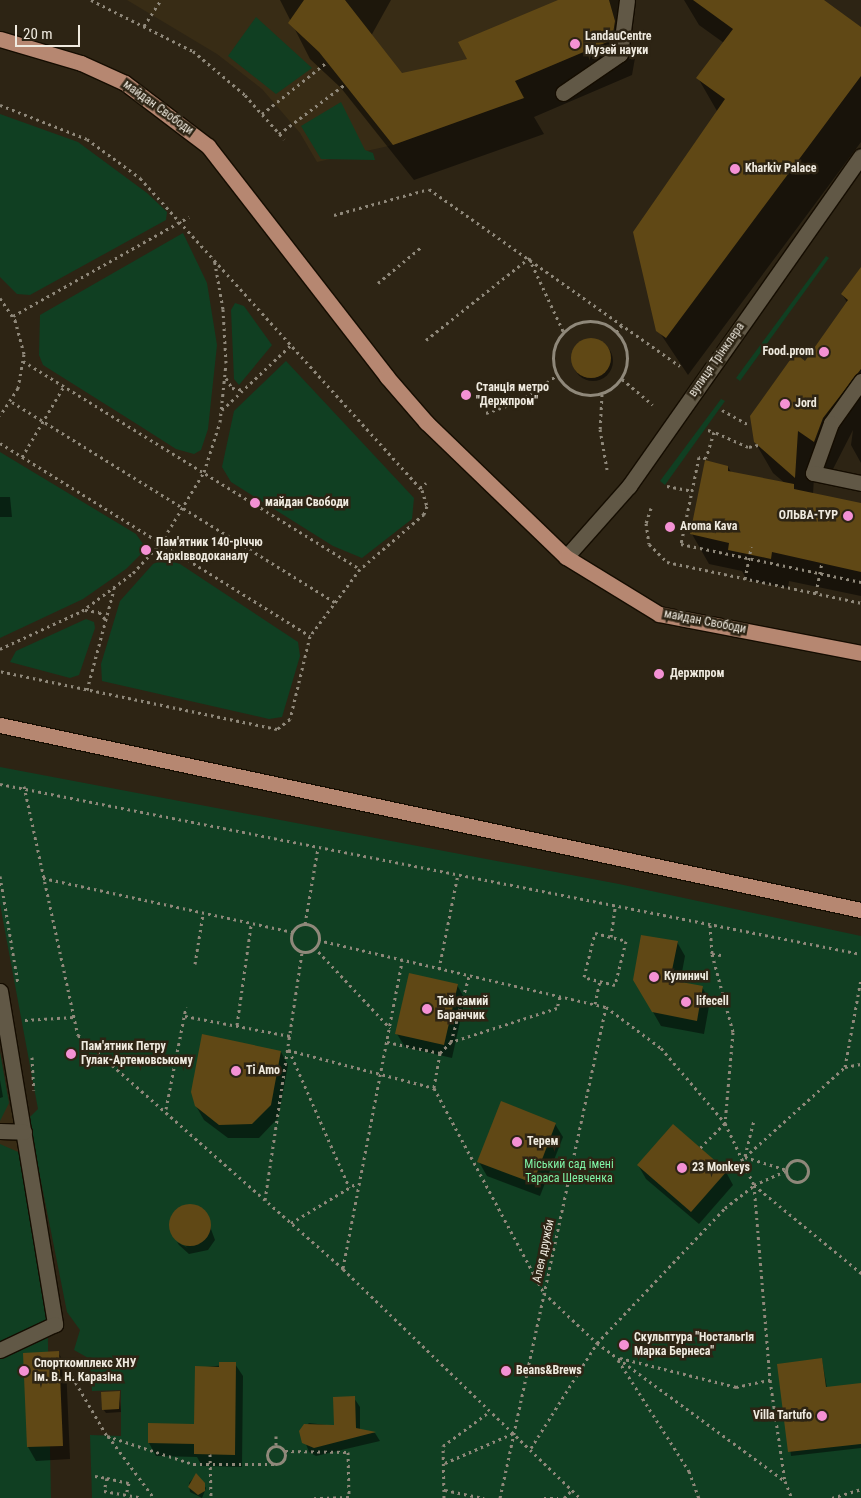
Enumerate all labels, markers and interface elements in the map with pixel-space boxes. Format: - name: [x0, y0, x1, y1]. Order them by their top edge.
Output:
- scale bar: [18, 15, 82, 47]
- text: 20 m: [23, 25, 53, 43]
- place label: LandauCentre Музей науки: [585, 30, 652, 58]
- marker: LandauCentre Музей науки: [569, 38, 581, 50]
- street label: майдан Свободи: [120, 78, 196, 138]
- place label: Kharkiv Palace: [745, 162, 816, 176]
- marker: Kharkiv Palace: [729, 163, 741, 175]
- street label: вулиця Трінклера: [686, 320, 748, 400]
- place label: Food.prom: [762, 345, 814, 359]
- marker: Food.prom: [818, 346, 830, 358]
- place label: Станція метро "Держпром": [476, 381, 549, 409]
- marker: Станція метро "Держпром": [460, 389, 472, 401]
- place label: Jord: [795, 397, 817, 411]
- marker: Jord: [779, 398, 791, 410]
- place label: майдан Свободи: [265, 496, 349, 510]
- marker: майдан Свободи: [249, 497, 261, 509]
- place label: ОЛЬВА-ТУР: [779, 509, 838, 523]
- marker: ОЛЬВА-ТУР: [842, 510, 854, 522]
- place label: Aroma Kava: [680, 520, 737, 534]
- marker: Aroma Kava: [664, 521, 676, 533]
- place label: Пам'ятник 140-річчю Харківводоканалу: [156, 536, 263, 564]
- marker: Пам'ятник 140-річчю Харківводоканалу: [140, 544, 152, 556]
- street label: майдан Свободи: [663, 607, 747, 637]
- marker: Держпром: [652, 667, 666, 681]
- place label: Держпром: [670, 667, 724, 681]
- place label: Кулиничі: [664, 970, 709, 984]
- marker: Кулиничі: [648, 971, 660, 983]
- place label: Той самий Баранчик: [437, 995, 488, 1023]
- place label: lifecell: [696, 995, 729, 1009]
- marker: lifecell: [680, 996, 692, 1008]
- marker: Той самий Баранчик: [421, 1003, 433, 1015]
- place label: Пам'ятник Петру Гулак-Артемовському: [81, 1040, 193, 1068]
- marker: Пам'ятник Петру Гулак-Артемовському: [65, 1048, 77, 1060]
- place label: Ti Amo: [246, 1064, 280, 1078]
- marker: Ti Amo: [230, 1065, 242, 1077]
- place label: Терем: [527, 1135, 558, 1149]
- marker: Терем: [511, 1136, 523, 1148]
- park label: Міський сад імені Тараса Шевченка: [524, 1158, 614, 1186]
- place label: 23 Monkeys: [692, 1161, 750, 1175]
- marker: 23 Monkeys: [676, 1162, 688, 1174]
- street label: Алея дружби: [530, 1218, 558, 1284]
- place label: Скульптура "Ностальгія Марка Бернеса": [634, 1331, 754, 1359]
- marker: Скульптура "Ностальгія Марка Бернеса": [618, 1339, 630, 1351]
- place label: Спорткомплекс ХНУ ім. В. Н. Каразіна: [34, 1357, 136, 1385]
- place label: Beans&Brews: [516, 1364, 582, 1378]
- marker: Спорткомплекс ХНУ ім. В. Н. Каразіна: [18, 1365, 30, 1377]
- marker: Beans&Brews: [500, 1365, 512, 1377]
- place label: Villa Tartufo: [753, 1409, 812, 1423]
- marker: Villa Tartufo: [816, 1410, 828, 1422]

